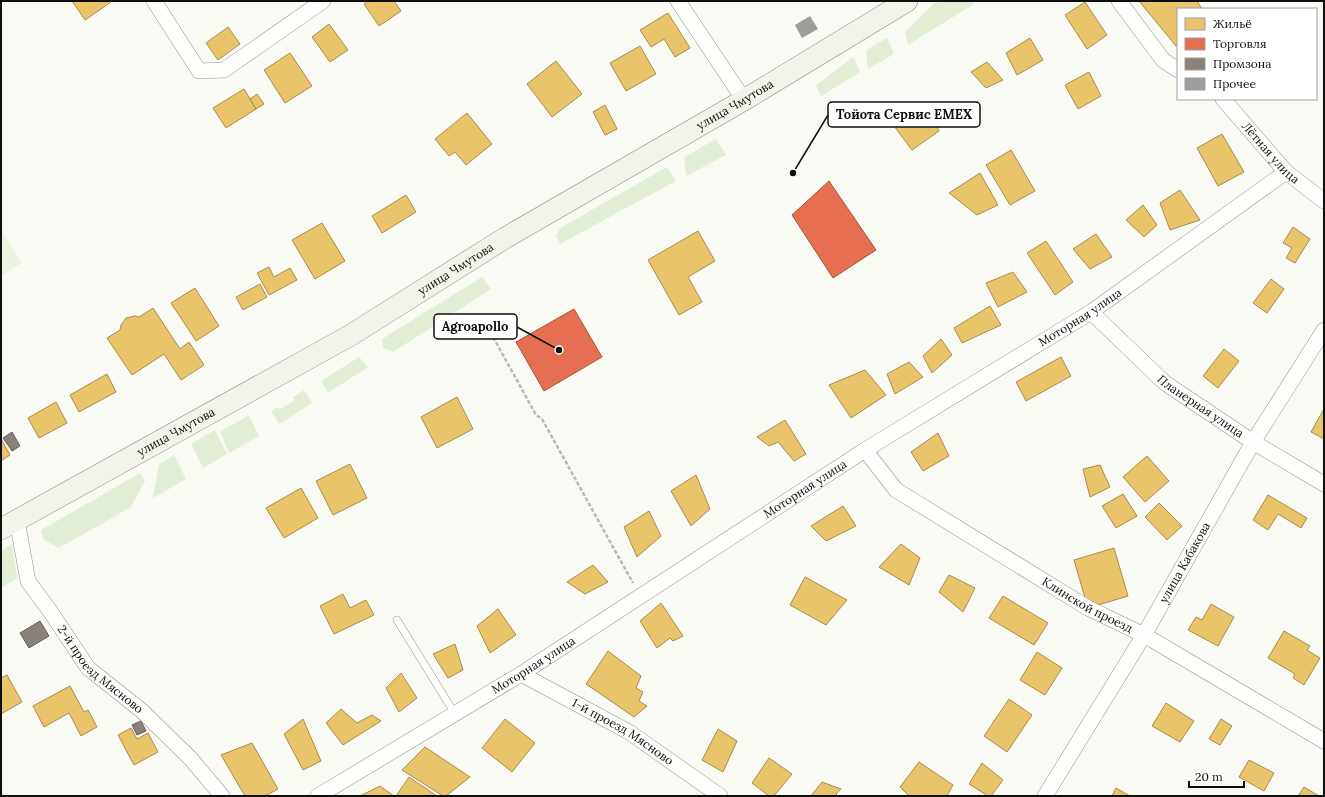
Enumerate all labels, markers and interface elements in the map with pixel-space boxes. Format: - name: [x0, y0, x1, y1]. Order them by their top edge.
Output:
- legend: [1177, 8, 1317, 100]
- text: Жильё: [1213, 16, 1252, 31]
- text: Торговля: [1213, 36, 1266, 51]
- text: Промзона: [1213, 56, 1271, 71]
- street label: улица Чмутова: [694, 76, 776, 133]
- text: Прочее: [1213, 76, 1256, 91]
- callout: Тойота Сервис EMEX: [828, 102, 980, 127]
- text: Тойота Сервис EMEX: [836, 106, 973, 123]
- street label: Лётная улица: [1239, 119, 1303, 187]
- street label: улица Чмутова: [415, 239, 496, 298]
- street label: Моторная улица: [1035, 285, 1124, 349]
- callout: Agroapollo: [434, 314, 517, 339]
- text: Agroapollo: [442, 318, 508, 335]
- street label: Планерная улица: [1154, 371, 1247, 441]
- street label: улица Чмутова: [134, 404, 217, 459]
- street label: Моторная улица: [761, 456, 849, 521]
- street label: улица Кабакова: [1156, 519, 1213, 606]
- street label: Клинской проезд: [1039, 574, 1135, 635]
- street label: 2-й проезд Мясново: [54, 622, 147, 716]
- street label: Моторная улица: [489, 633, 578, 697]
- street label: 1-й проезд Мясново: [569, 695, 677, 768]
- scale bar: [1189, 763, 1244, 789]
- text: 20 m: [1195, 769, 1223, 784]

